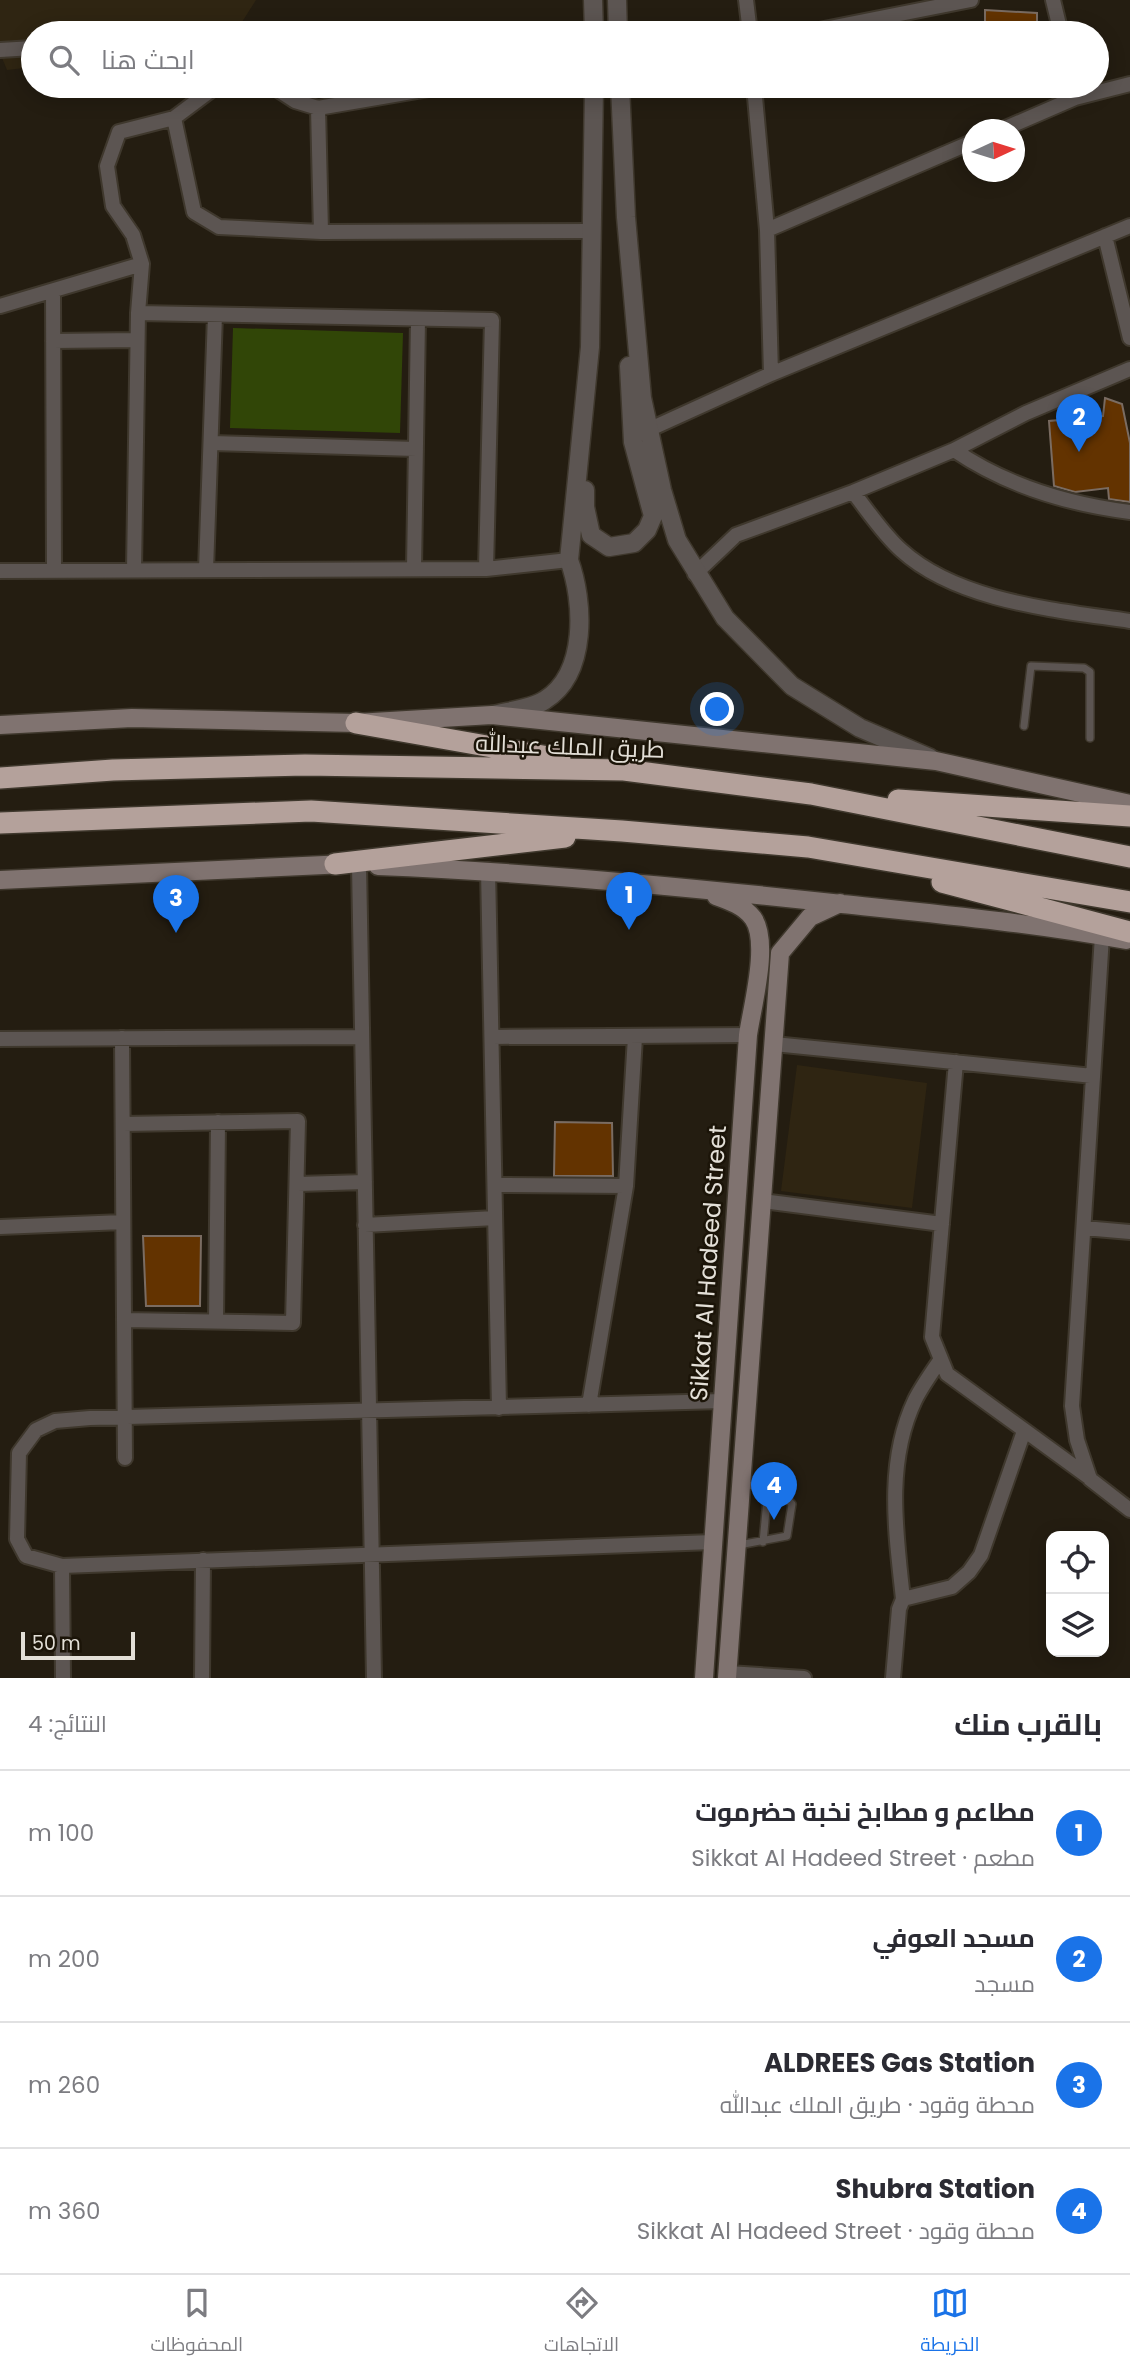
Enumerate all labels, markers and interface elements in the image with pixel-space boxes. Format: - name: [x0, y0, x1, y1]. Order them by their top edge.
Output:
- search box: [21, 21, 1109, 98]
- icon: search: [45, 41, 83, 79]
- text: ابحث هنا: [101, 42, 195, 78]
- north arrow: [962, 119, 1025, 182]
- pin: 2: [1056, 394, 1102, 452]
- your location: [700, 692, 734, 726]
- street label: طريق الملك عبدالله: [475, 726, 665, 766]
- pin: 1: [606, 872, 652, 930]
- pin: 3: [153, 875, 199, 933]
- street label: Sikkat Al Hadeed Street: [682, 1124, 734, 1402]
- pin: 4: [751, 1462, 797, 1520]
- map controls: [1046, 1531, 1109, 1657]
- button: locate: [1046, 1531, 1109, 1594]
- button: layers: [1046, 1594, 1109, 1657]
- scale bar: [21, 1629, 135, 1661]
- text: 50 m: [32, 1630, 81, 1657]
- text: بالقرب منك: [954, 1703, 1102, 1746]
- text: النتائج: 4: [28, 1708, 107, 1740]
- text: مطاعم و مطابخ نخبة حضرموت: [695, 1794, 1035, 1830]
- text: 100 m: [28, 1817, 94, 1849]
- text: 1: [1075, 1817, 1083, 1849]
- text: مطعم · Sikkat Al Hadeed Street: [691, 1842, 1035, 1874]
- text: مسجد العوفي: [872, 1920, 1035, 1956]
- text: 200 m: [28, 1943, 100, 1975]
- text: 2: [1072, 1943, 1086, 1975]
- text: مسجد: [974, 1968, 1035, 2000]
- text: ALDREES Gas Station: [764, 2045, 1035, 2081]
- text: 260 m: [28, 2069, 100, 2101]
- text: 3: [1072, 2069, 1086, 2101]
- text: محطة وقود · طريق الملك عبدالله: [720, 2089, 1035, 2121]
- text: Shubra Station: [836, 2171, 1035, 2207]
- text: 360 m: [28, 2195, 100, 2227]
- text: 4: [1071, 2195, 1087, 2227]
- text: محطة وقود · Sikkat Al Hadeed Street: [637, 2215, 1035, 2247]
- tab: المحفوظات: [151, 2284, 243, 2362]
- tab: الاتجاهات: [544, 2284, 619, 2362]
- tab: الخريطة: [920, 2284, 980, 2362]

